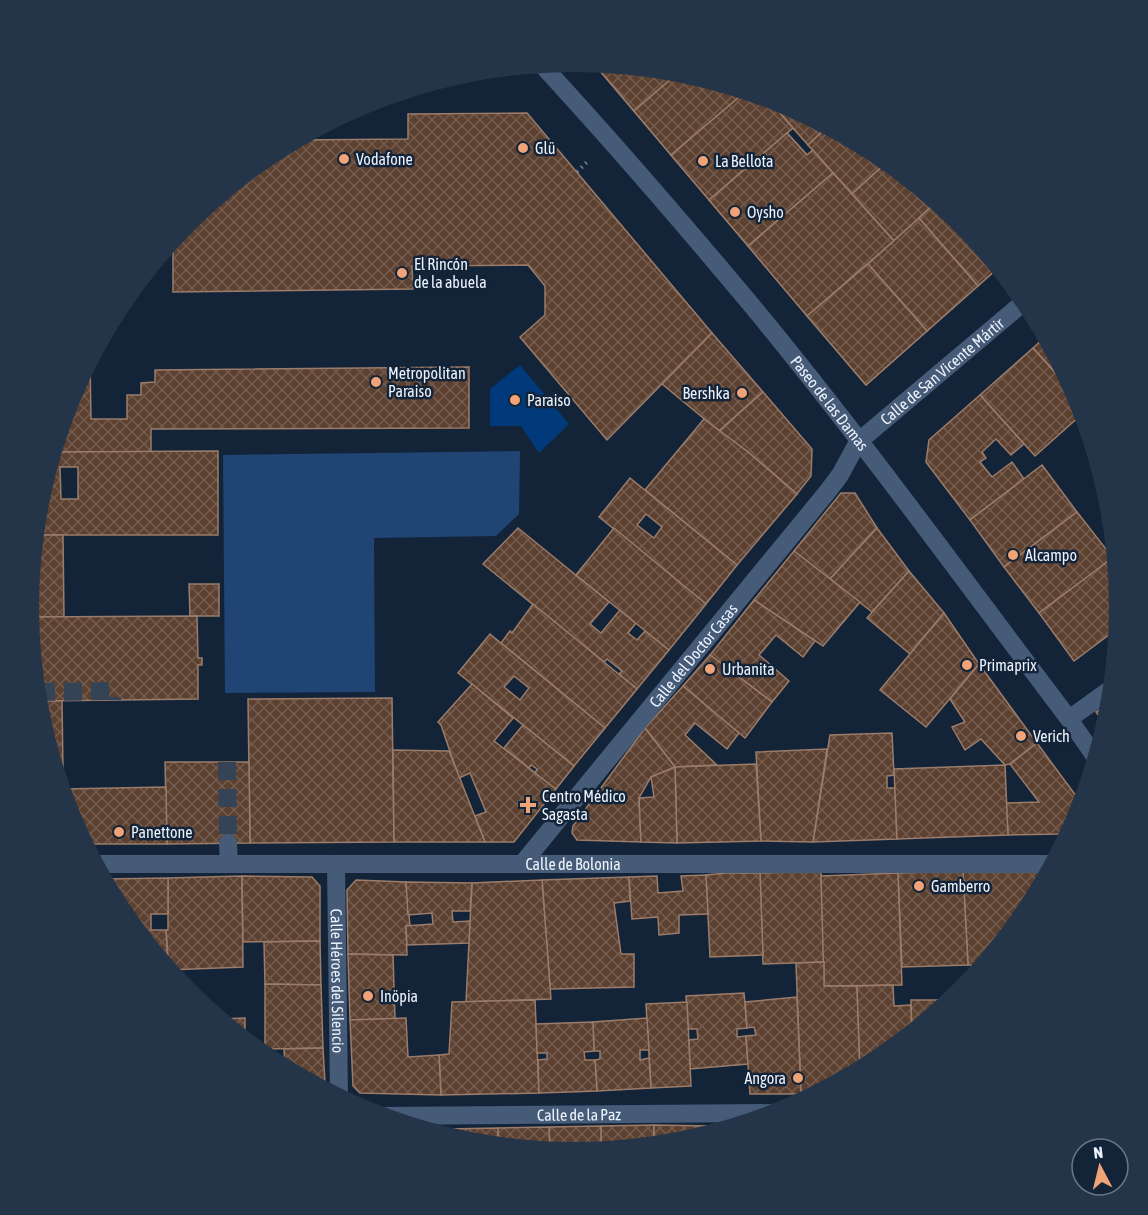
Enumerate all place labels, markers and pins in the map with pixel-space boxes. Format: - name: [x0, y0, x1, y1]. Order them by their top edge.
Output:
- place label: Glü: [535, 139, 555, 157]
- marker: Glü: [516, 141, 530, 155]
- place label: Vodafone: [356, 150, 413, 168]
- marker: Vodafone: [337, 152, 351, 166]
- place label: La Bellota: [715, 152, 774, 170]
- marker: La Bellota: [696, 154, 710, 168]
- place label: Oysho: [747, 203, 784, 222]
- marker: Oysho: [728, 205, 742, 219]
- place label: El Rincón de la abuela: [414, 255, 487, 291]
- marker: El Rincón de la abuela: [395, 266, 409, 280]
- place label: Metropolitan Paraiso: [388, 364, 466, 400]
- marker: Metropolitan Paraiso: [369, 375, 383, 389]
- place label: Bershka: [683, 384, 730, 402]
- marker: Bershka: [735, 386, 749, 400]
- place label: Paraiso: [527, 391, 571, 409]
- marker: Paraiso: [508, 393, 522, 407]
- place label: Alcampo: [1025, 546, 1077, 565]
- marker: Alcampo: [1006, 548, 1020, 562]
- place label: Primaprix: [979, 656, 1037, 675]
- marker: Primaprix: [960, 658, 974, 672]
- place label: Urbanita: [722, 660, 775, 678]
- marker: Urbanita: [703, 662, 717, 676]
- place label: Verich: [1033, 727, 1070, 745]
- marker: Verich: [1014, 729, 1028, 743]
- place label: Centro Médico Sagasta: [542, 787, 626, 824]
- marker: Centro Médico Sagasta: [519, 796, 537, 814]
- place label: Panettone: [131, 823, 193, 841]
- marker: Panettone: [112, 825, 126, 839]
- place label: Gamberro: [931, 877, 990, 895]
- marker: Gamberro: [912, 879, 926, 893]
- place label: Inöpia: [380, 987, 418, 1006]
- marker: Inöpia: [361, 989, 375, 1003]
- place label: Angora: [744, 1069, 786, 1088]
- marker: Angora: [791, 1071, 805, 1085]

